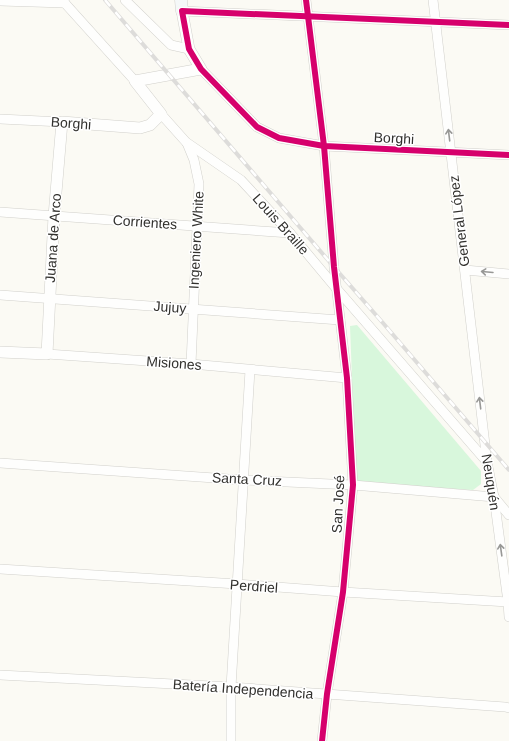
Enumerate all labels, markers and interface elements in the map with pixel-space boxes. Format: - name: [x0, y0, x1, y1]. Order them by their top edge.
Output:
- street label: Borghi: [50, 114, 92, 132]
- street label: Borghi: [373, 129, 415, 147]
- one-way arrow: [445, 129, 453, 142]
- street label: General López: [445, 174, 473, 268]
- street label: Ingeniero White: [185, 190, 207, 289]
- street label: Louis Braille: [250, 190, 313, 258]
- street label: Juana de Arco: [42, 193, 64, 283]
- street label: Corrientes: [112, 212, 178, 232]
- one-way arrow: [481, 269, 494, 276]
- street label: Jujuy: [153, 298, 187, 316]
- street label: Misiones: [146, 353, 202, 373]
- one-way arrow: [476, 397, 484, 410]
- street label: Neuquén: [479, 453, 503, 511]
- street label: Santa Cruz: [212, 469, 282, 489]
- street label: San José: [328, 474, 348, 534]
- one-way arrow: [497, 544, 505, 557]
- street label: Perdriel: [229, 576, 279, 596]
- street label: Batería Independencia: [172, 676, 314, 702]

